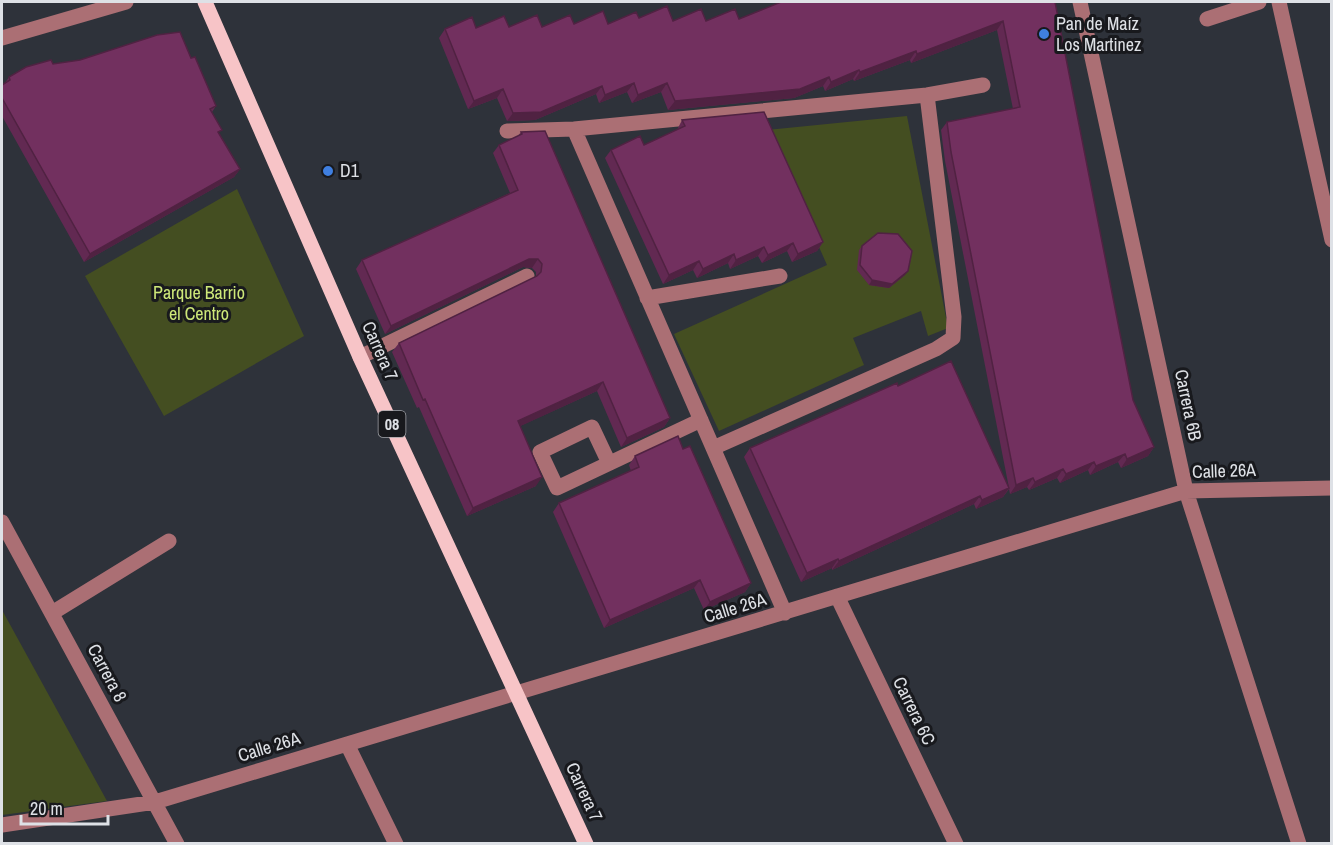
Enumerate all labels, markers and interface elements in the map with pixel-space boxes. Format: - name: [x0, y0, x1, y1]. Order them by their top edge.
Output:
- place label: Pan de Maíz Los Martinez: [1056, 11, 1141, 57]
- marker: Pan de Maíz Los Martinez: [1037, 27, 1051, 41]
- place label: D1: [340, 158, 360, 183]
- marker: D1: [321, 164, 335, 178]
- park label: Parque Barrio el Centro: [153, 280, 245, 326]
- street label: Carrera 7: [356, 317, 405, 384]
- street label: Carrera 6B: [1169, 367, 1208, 443]
- road number: 08: [378, 411, 406, 437]
- street label: Calle 26A: [1192, 457, 1257, 484]
- street label: Calle 26A: [701, 586, 769, 629]
- street label: Carrera 8: [82, 639, 133, 706]
- street label: Carrera 6C: [887, 672, 942, 749]
- street label: Calle 26A: [235, 725, 303, 768]
- street label: Carrera 7: [560, 758, 609, 825]
- scale bar: [21, 788, 108, 826]
- text: 20 m: [30, 796, 63, 821]

